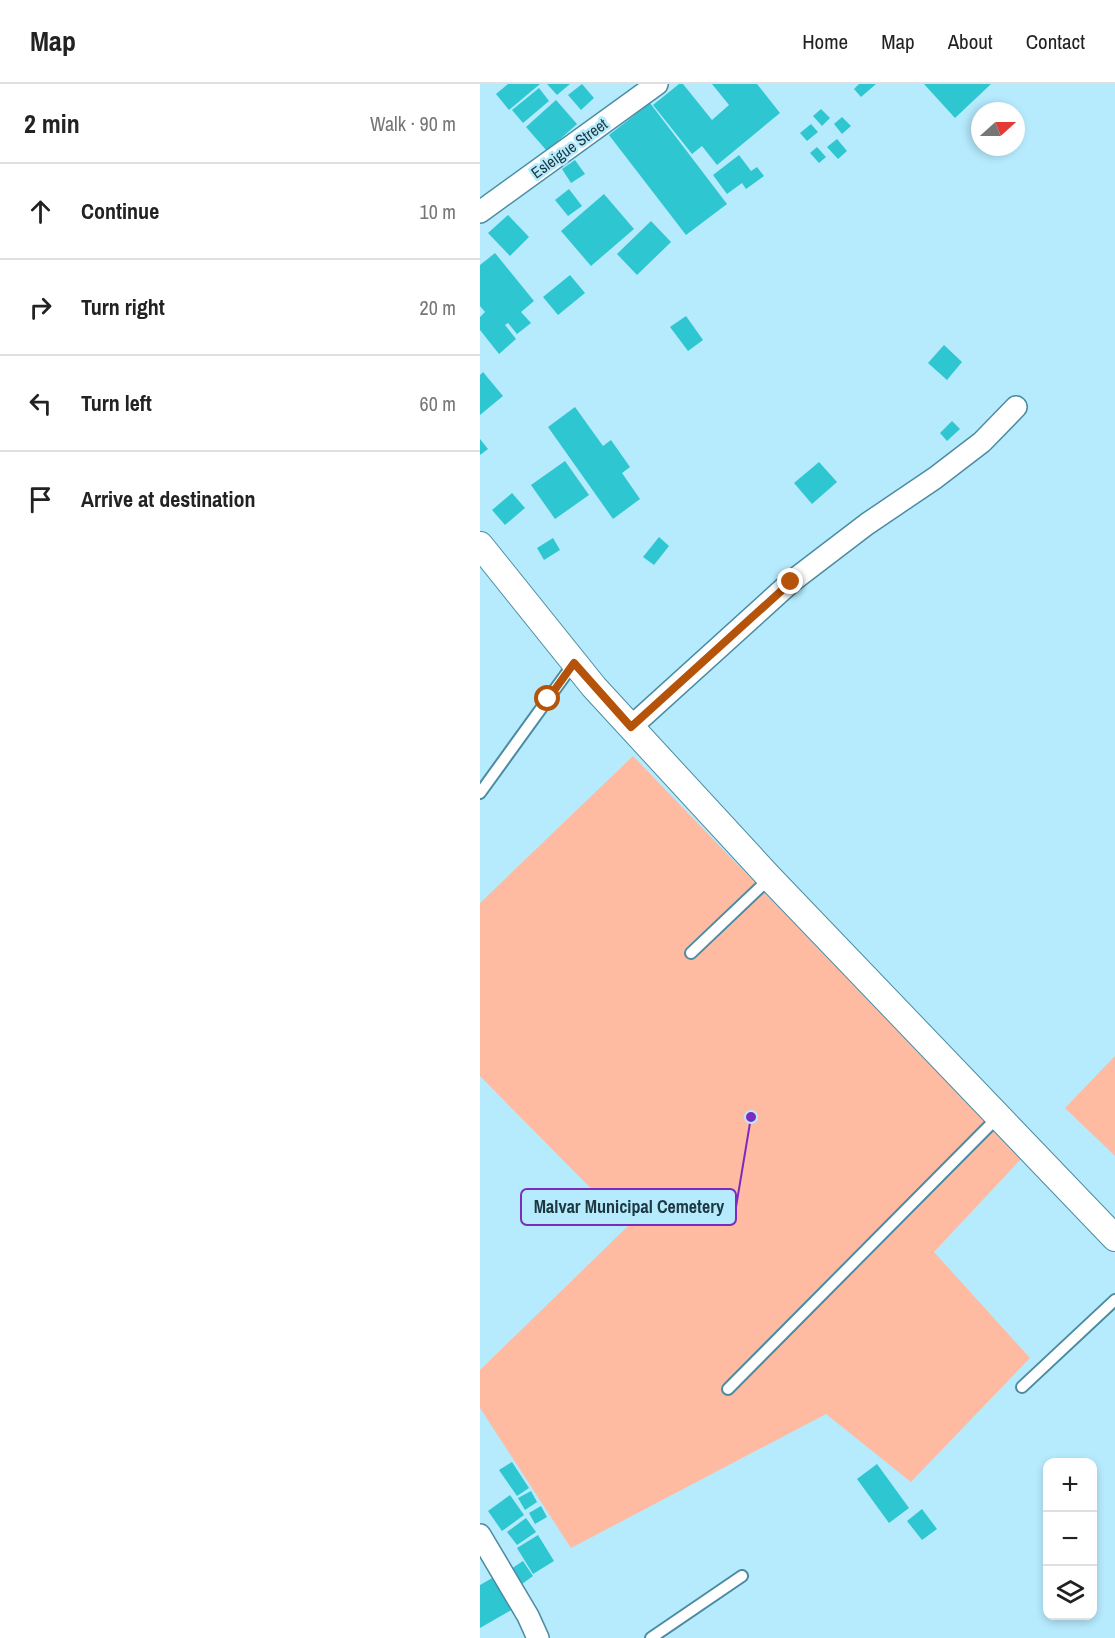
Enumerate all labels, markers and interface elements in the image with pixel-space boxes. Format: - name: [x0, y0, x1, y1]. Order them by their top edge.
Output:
- text: Map: [30, 22, 76, 60]
- text: Home: [802, 27, 848, 56]
- text: Map: [881, 27, 915, 56]
- text: About: [948, 27, 993, 56]
- text: Contact: [1026, 27, 1085, 56]
- north arrow: [971, 102, 1025, 156]
- text: 2 min: [24, 106, 80, 141]
- text: Walk · 90 m: [370, 110, 456, 137]
- street label: Esleigue Street: [526, 113, 612, 183]
- icon: ahead: [24, 195, 57, 228]
- text: Continue: [81, 196, 159, 226]
- text: 10 m: [420, 198, 456, 225]
- icon: right: [24, 291, 57, 324]
- text: Turn right: [81, 292, 165, 322]
- text: 20 m: [420, 294, 456, 321]
- icon: left: [24, 387, 57, 420]
- text: Turn left: [81, 388, 152, 418]
- text: 60 m: [420, 390, 456, 417]
- icon: arrive: [24, 483, 57, 516]
- text: Arrive at destination: [81, 484, 255, 514]
- route end: [777, 568, 803, 594]
- route start: [534, 685, 560, 711]
- callout: Malvar Municipal Cemetery: [521, 1189, 736, 1225]
- text: Malvar Municipal Cemetery: [534, 1194, 725, 1219]
- map controls: [1043, 1458, 1097, 1620]
- button: +: [1043, 1458, 1097, 1512]
- button: −: [1043, 1512, 1097, 1566]
- button: layers: [1043, 1566, 1097, 1620]

